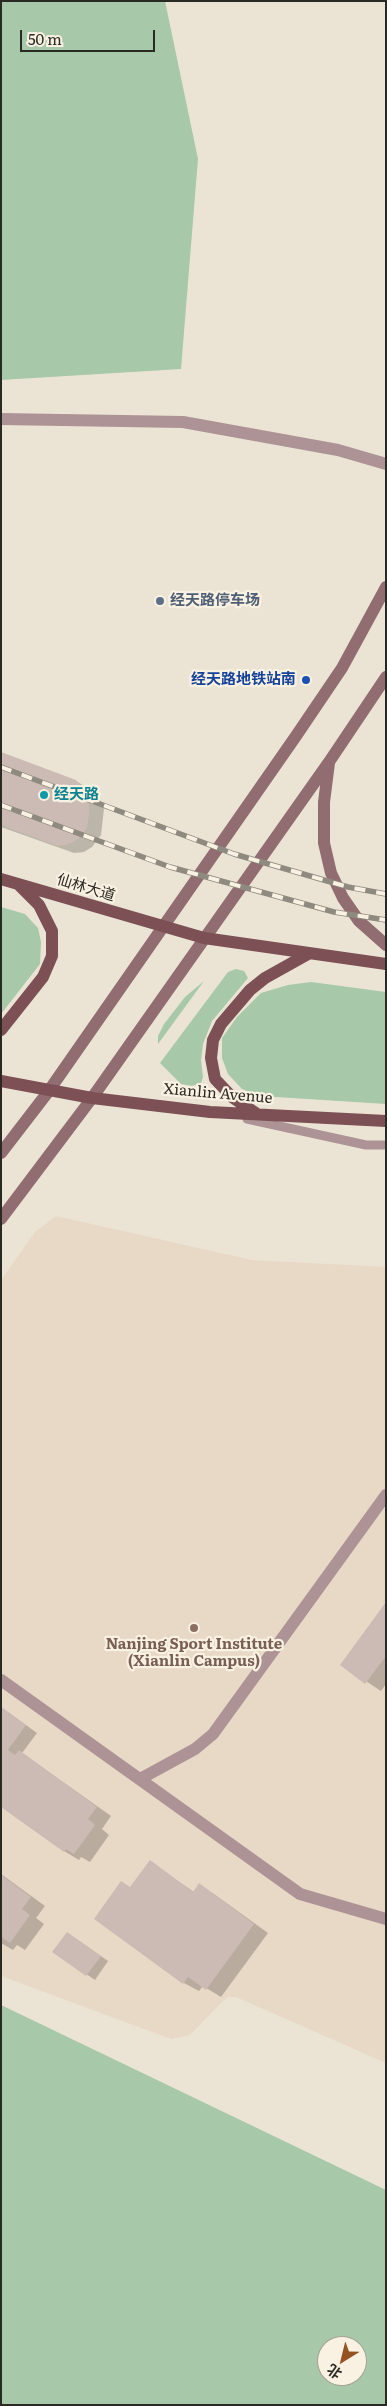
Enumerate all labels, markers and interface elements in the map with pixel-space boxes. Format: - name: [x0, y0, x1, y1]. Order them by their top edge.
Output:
- scale bar: [22, 20, 158, 52]
- text: 50 m: [28, 27, 62, 50]
- place label: 经天路停车场: [170, 592, 260, 610]
- marker: 经天路停车场: [154, 595, 166, 607]
- place label: 经天路地铁站南: [191, 671, 296, 689]
- marker: 经天路地铁站南: [300, 674, 312, 686]
- place label: 经天路: [54, 786, 99, 804]
- marker: 经天路: [38, 789, 50, 801]
- street label: 仙林大道: [55, 871, 117, 905]
- street label: Xianlin Avenue: [163, 1080, 273, 1108]
- marker: Nanjing Sport Institute (Xianlin Campus): [188, 1622, 200, 1634]
- place label: Nanjing Sport Institute (Xianlin Campus): [106, 1636, 282, 1671]
- north arrow: [317, 2336, 367, 2386]
- text: 北: [322, 2360, 345, 2385]

